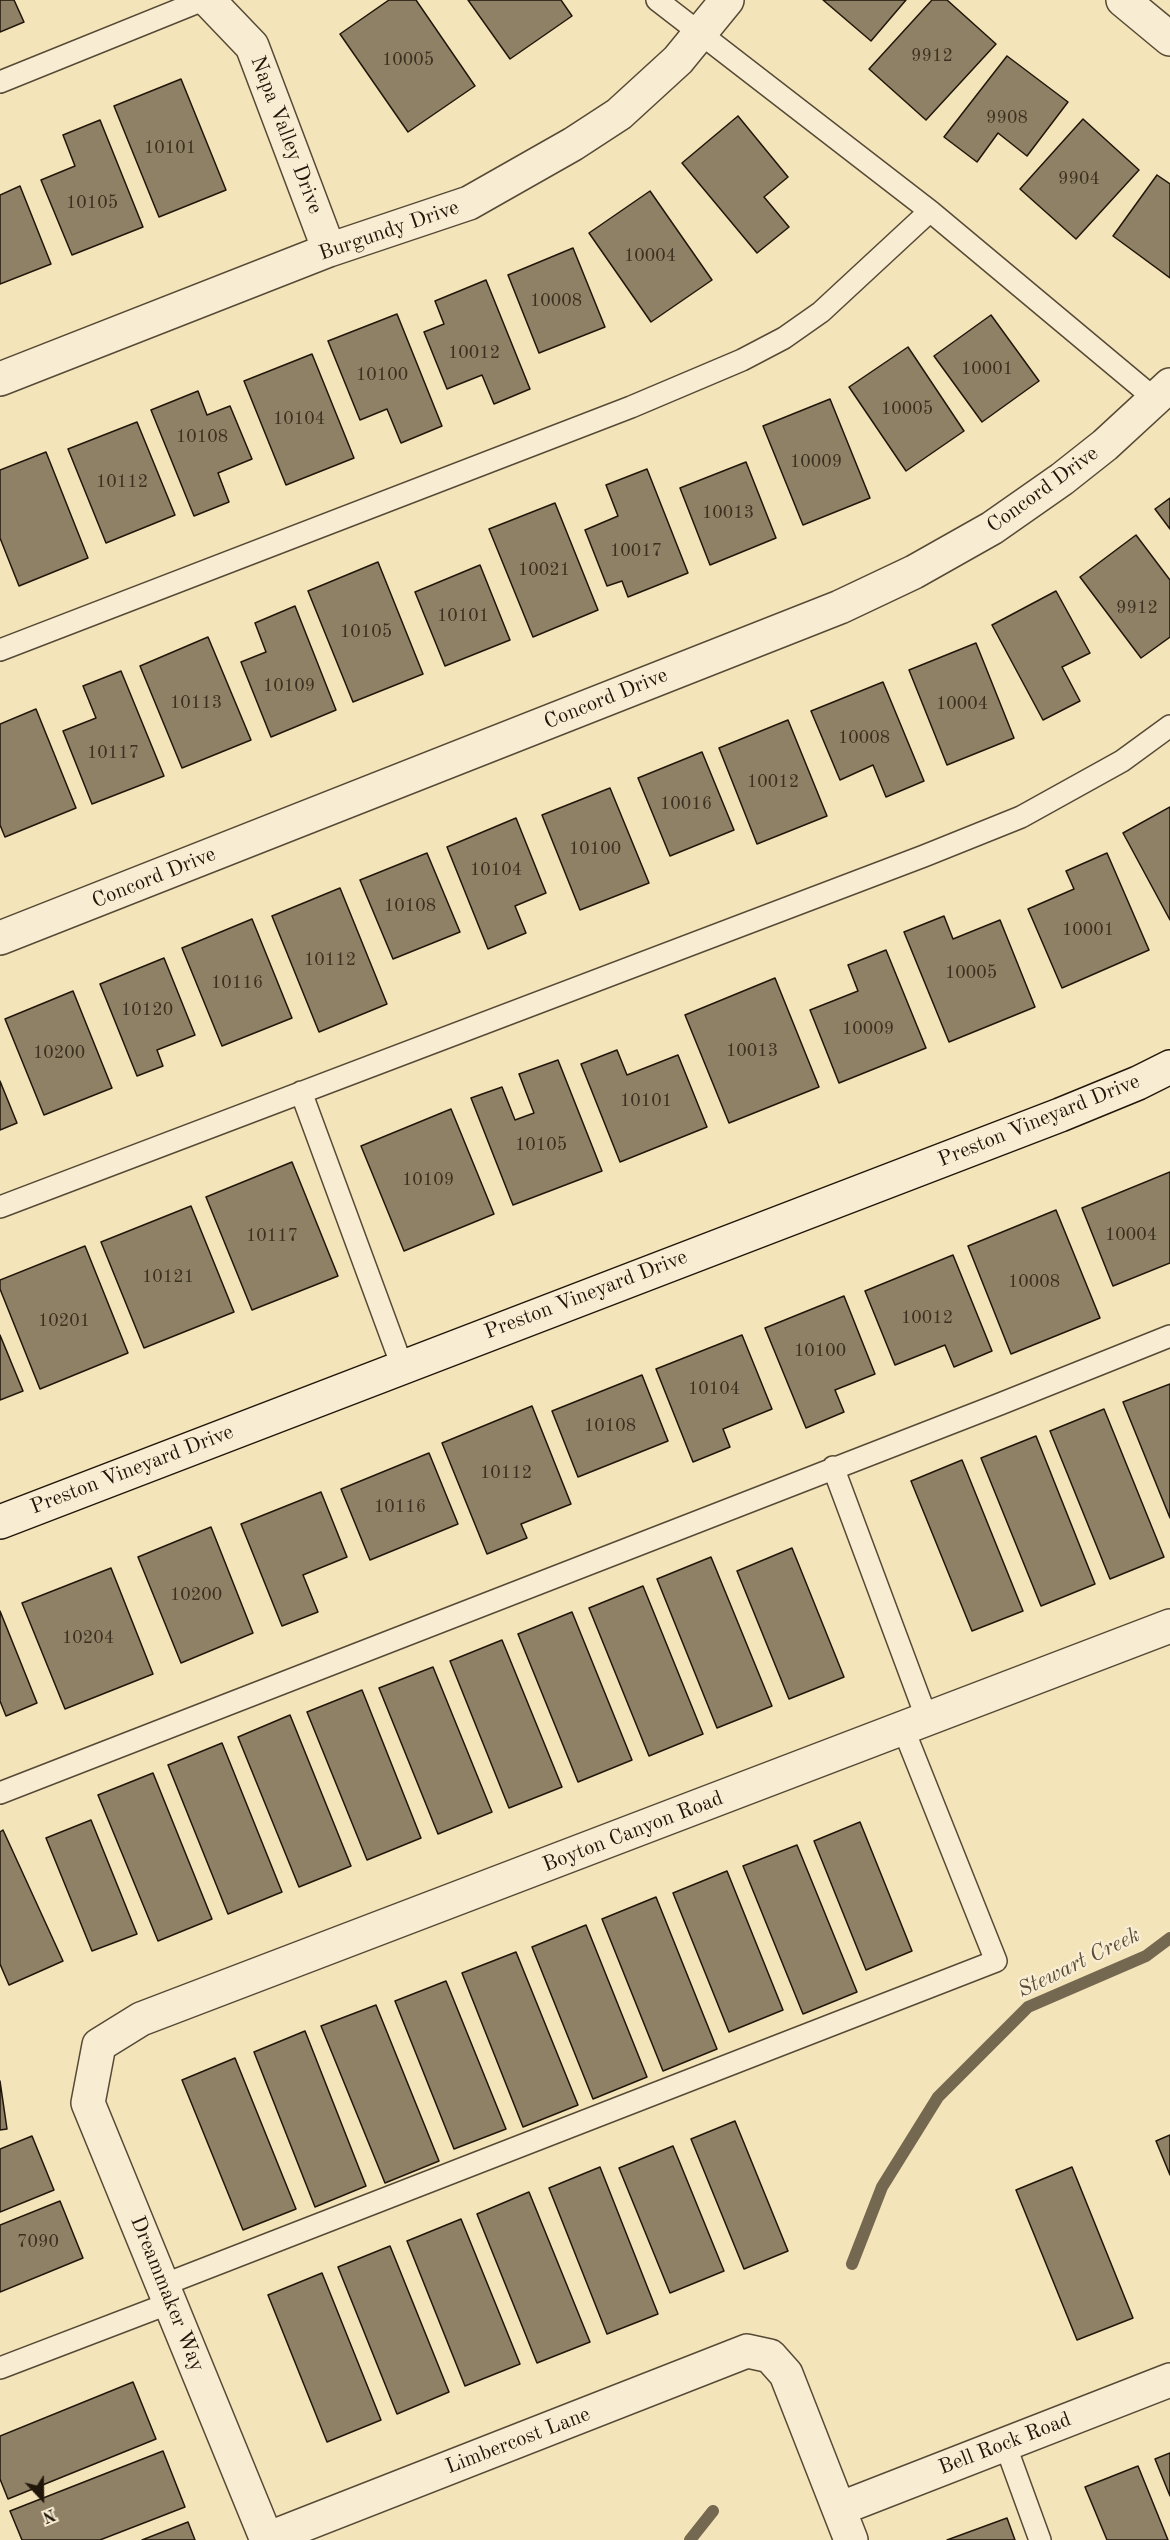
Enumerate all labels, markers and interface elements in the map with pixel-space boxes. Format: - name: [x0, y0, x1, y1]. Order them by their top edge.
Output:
- house number: 9912: [911, 45, 953, 67]
- house number: 10005: [382, 49, 434, 71]
- street label: Napa Valley Drive: [244, 53, 328, 217]
- house number: 9908: [986, 107, 1028, 129]
- house number: 10101: [144, 137, 196, 159]
- house number: 9904: [1058, 168, 1100, 190]
- house number: 10105: [66, 192, 118, 214]
- street label: Burgundy Drive: [316, 195, 462, 267]
- house number: 10004: [624, 245, 676, 267]
- house number: 10008: [530, 290, 582, 312]
- house number: 10012: [448, 342, 500, 364]
- house number: 10001: [961, 358, 1013, 380]
- house number: 10100: [356, 364, 408, 386]
- house number: 10005: [881, 398, 933, 420]
- house number: 10104: [273, 408, 325, 430]
- house number: 10108: [176, 426, 228, 448]
- street label: Concord Drive: [982, 441, 1104, 539]
- house number: 10009: [790, 451, 842, 473]
- house number: 10112: [96, 471, 148, 493]
- house number: 10013: [702, 502, 754, 524]
- house number: 10017: [610, 540, 662, 562]
- house number: 10021: [518, 559, 570, 581]
- house number: 9912: [1116, 597, 1158, 619]
- house number: 10101: [437, 605, 489, 627]
- house number: 10105: [340, 621, 392, 643]
- street label: Concord Drive: [540, 663, 672, 735]
- house number: 10109: [263, 675, 315, 697]
- house number: 10113: [170, 692, 222, 714]
- house number: 10004: [936, 693, 988, 715]
- house number: 10008: [838, 727, 890, 749]
- house number: 10117: [87, 742, 139, 764]
- house number: 10012: [747, 771, 799, 793]
- house number: 10016: [660, 793, 712, 815]
- house number: 10100: [569, 838, 621, 860]
- street label: Concord Drive: [88, 842, 220, 914]
- house number: 10104: [470, 859, 522, 881]
- house number: 10108: [384, 895, 436, 917]
- house number: 10001: [1062, 919, 1114, 941]
- house number: 10112: [304, 949, 356, 971]
- house number: 10005: [945, 962, 997, 984]
- house number: 10116: [211, 972, 263, 994]
- house number: 10120: [121, 999, 173, 1021]
- house number: 10009: [842, 1018, 894, 1040]
- house number: 10013: [726, 1040, 778, 1062]
- house number: 10200: [33, 1042, 85, 1064]
- street label: Preston Vineyard Drive: [934, 1069, 1144, 1173]
- house number: 10101: [620, 1090, 672, 1112]
- house number: 10105: [515, 1134, 567, 1156]
- house number: 10109: [402, 1169, 454, 1191]
- house number: 10004: [1105, 1224, 1157, 1246]
- house number: 10117: [246, 1225, 298, 1247]
- street label: Preston Vineyard Drive: [481, 1245, 691, 1345]
- house number: 10121: [142, 1266, 194, 1288]
- house number: 10008: [1008, 1271, 1060, 1293]
- house number: 10012: [901, 1307, 953, 1329]
- house number: 10201: [38, 1310, 90, 1332]
- house number: 10100: [794, 1340, 846, 1362]
- house number: 10104: [688, 1378, 740, 1400]
- house number: 10108: [584, 1415, 636, 1437]
- street label: Preston Vineyard Drive: [27, 1420, 237, 1520]
- house number: 10112: [480, 1462, 532, 1484]
- house number: 10116: [374, 1496, 426, 1518]
- house number: 10200: [170, 1584, 222, 1606]
- house number: 10204: [62, 1627, 114, 1649]
- street label: Boyton Canyon Road: [539, 1786, 727, 1878]
- water label: Stewart Creek: [1013, 1922, 1145, 2004]
- street label: Dreammaker Way: [124, 2212, 210, 2376]
- house number: 7090: [17, 2231, 59, 2253]
- street label: Limbercost Lane: [442, 2402, 594, 2480]
- street label: Bell Rock Road: [935, 2407, 1075, 2481]
- north arrow: [12, 2468, 72, 2528]
- text: N: [40, 2505, 57, 2524]

